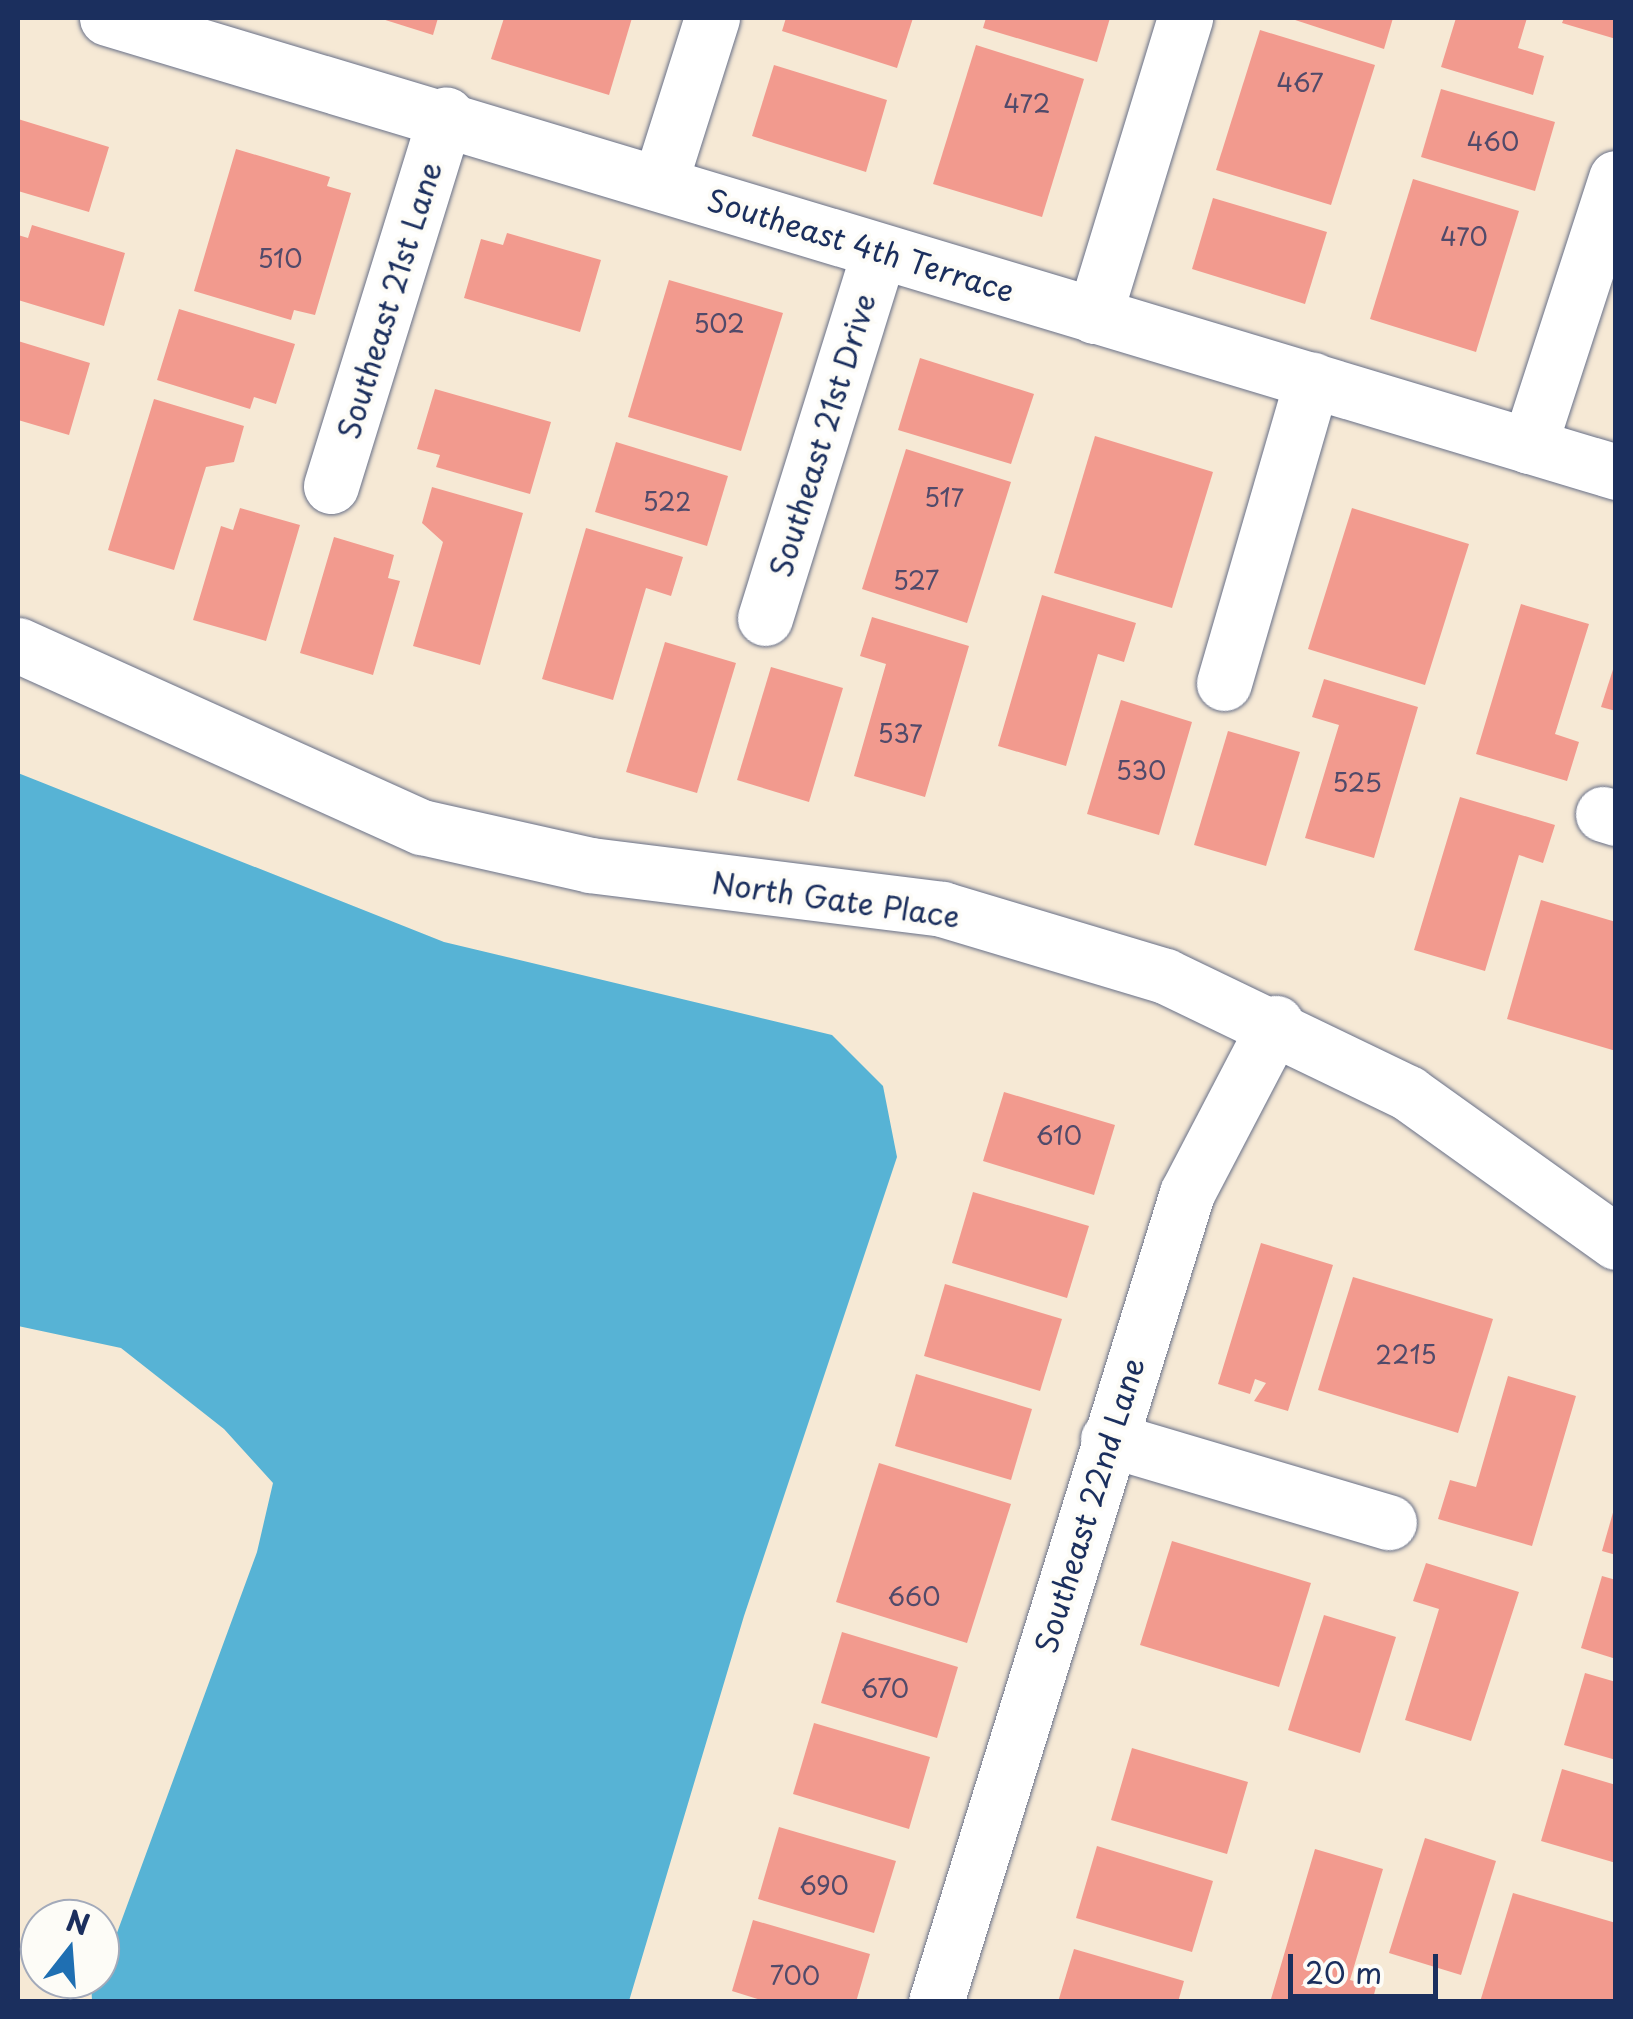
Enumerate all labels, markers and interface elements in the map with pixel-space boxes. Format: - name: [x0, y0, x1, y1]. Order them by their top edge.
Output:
- house number: 467: [1277, 67, 1323, 97]
- house number: 472: [1003, 88, 1051, 118]
- house number: 460: [1467, 126, 1519, 156]
- street label: Southeast 21st Lane: [329, 155, 449, 445]
- street label: Southeast 4th Terrace: [703, 181, 1019, 309]
- house number: 470: [1440, 221, 1488, 251]
- house number: 510: [258, 243, 302, 273]
- street label: Southeast 21st Drive: [761, 287, 883, 583]
- house number: 502: [693, 308, 745, 338]
- house number: 517: [924, 482, 964, 512]
- house number: 522: [643, 486, 691, 516]
- house number: 527: [893, 565, 939, 595]
- house number: 537: [877, 718, 923, 748]
- house number: 530: [1116, 755, 1166, 785]
- house number: 525: [1332, 767, 1382, 797]
- street label: North Gate Place: [709, 864, 963, 934]
- house number: 610: [1036, 1120, 1082, 1150]
- house number: 2215: [1375, 1339, 1437, 1369]
- street label: Southeast 22nd Lane: [1027, 1353, 1151, 1657]
- house number: 660: [888, 1581, 940, 1611]
- house number: 670: [861, 1673, 909, 1703]
- house number: 690: [799, 1870, 849, 1900]
- text: N: [61, 1898, 95, 1946]
- north arrow: [20, 1899, 120, 1999]
- scale bar: [1293, 1934, 1443, 1996]
- text: 20 m: [1305, 1949, 1382, 1994]
- house number: 700: [770, 1960, 820, 1990]

